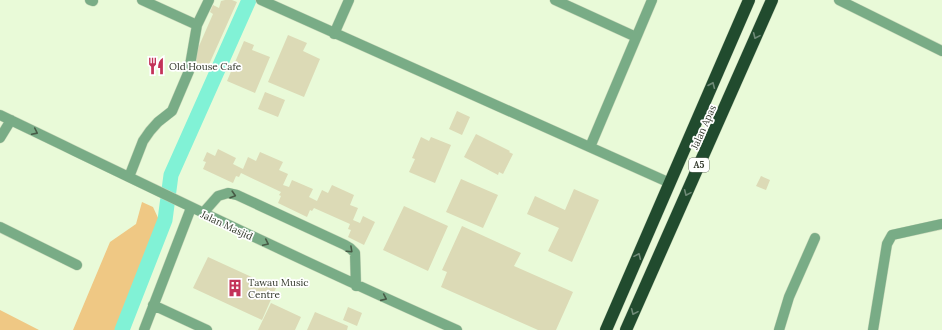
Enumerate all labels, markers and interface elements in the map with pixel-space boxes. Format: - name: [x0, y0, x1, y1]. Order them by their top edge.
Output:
- one-way arrow: [753, 32, 761, 39]
- restaurant icon: Old House Cafe: [146, 56, 166, 76]
- place label: Old House Cafe: [169, 60, 242, 73]
- one-way arrow: [707, 82, 715, 90]
- street label: Jalan Apas: [687, 103, 719, 152]
- one-way arrow: [31, 127, 38, 135]
- road number: A5: [689, 158, 709, 172]
- one-way arrow: [684, 189, 692, 196]
- one-way arrow: [230, 190, 237, 199]
- street label: Jalan Masjid: [198, 207, 255, 243]
- one-way arrow: [262, 238, 269, 246]
- one-way arrow: [345, 245, 353, 253]
- one-way arrow: [633, 252, 641, 260]
- place label: Tawau Music Centre: [248, 276, 309, 301]
- building icon: Tawau Music Centre: [225, 278, 245, 298]
- one-way arrow: [379, 293, 387, 301]
- one-way arrow: [631, 308, 639, 315]

